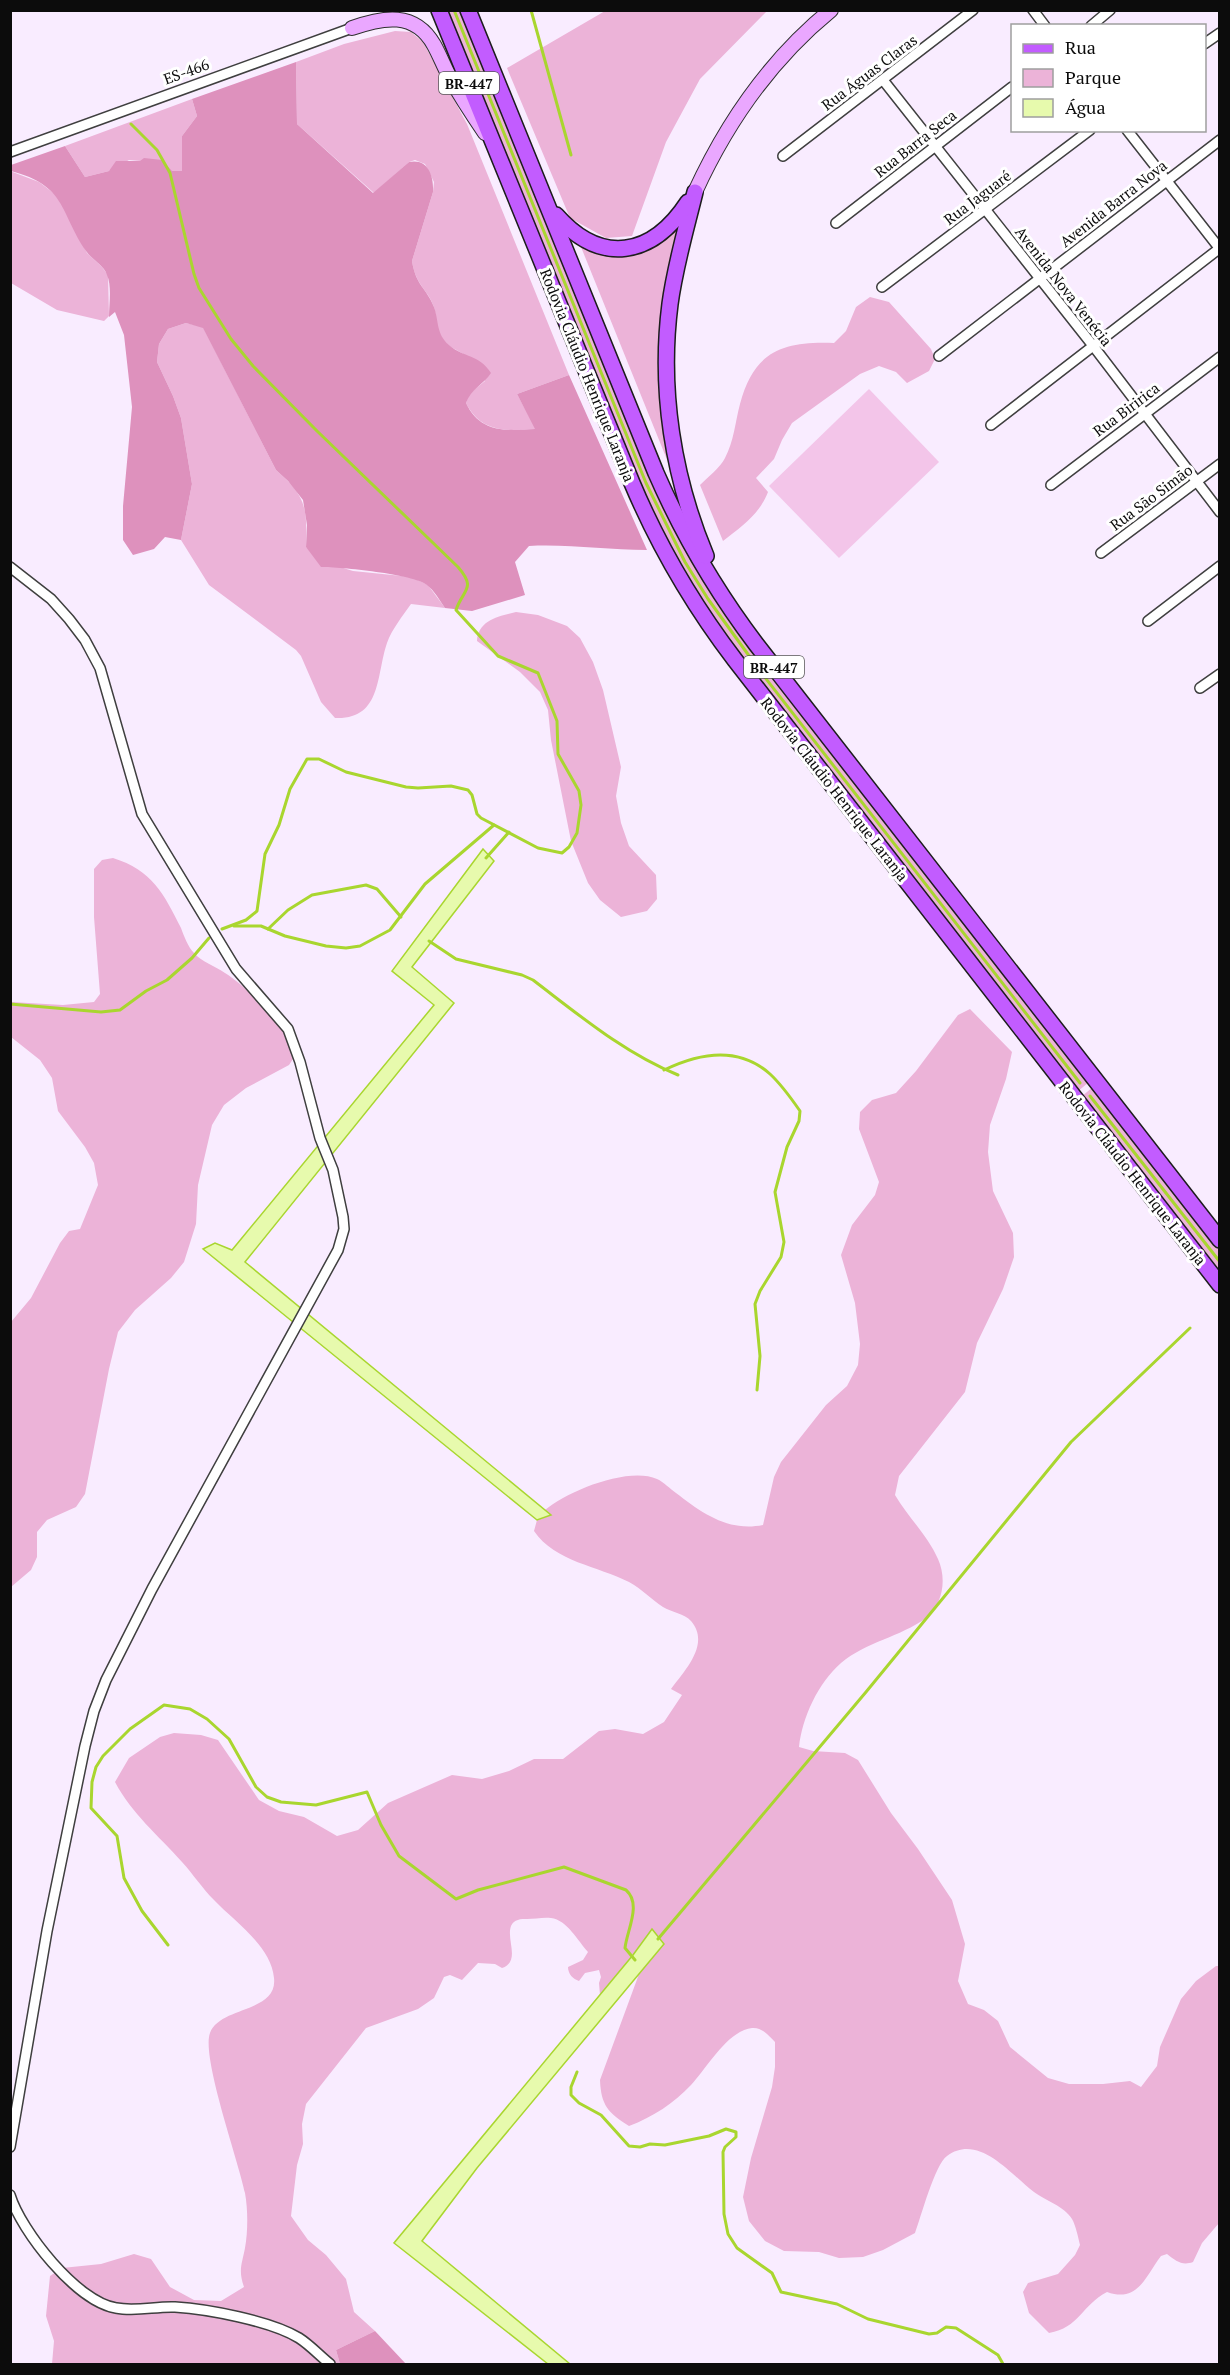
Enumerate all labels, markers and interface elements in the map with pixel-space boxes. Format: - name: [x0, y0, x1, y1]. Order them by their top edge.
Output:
- legend: [1011, 24, 1206, 132]
- street label: Rua Águas Claras: [817, 30, 921, 114]
- text: Rua: [1065, 35, 1096, 59]
- street label: ES-466: [160, 54, 212, 88]
- text: Parque: [1065, 65, 1121, 89]
- road number: BR-447: [439, 72, 499, 94]
- text: Água: [1065, 95, 1106, 119]
- street label: Rua Barra Seca: [870, 104, 961, 181]
- street label: Avenida Barra Nova: [1055, 155, 1171, 251]
- street label: Rua Jaguaré: [939, 165, 1015, 229]
- street label: Avenida Nova Venécia: [1011, 222, 1117, 350]
- street label: Rodovia Cláudio Henrique Laranja: [536, 266, 640, 485]
- street label: Rua Biririca: [1089, 377, 1164, 441]
- street label: Rua São Simão: [1106, 459, 1196, 535]
- road number: BR-447: [744, 656, 804, 678]
- street label: Rodovia Cláudio Henrique Laranja: [757, 693, 913, 885]
- street label: Rodovia Cláudio Henrique Laranja: [1055, 1077, 1211, 1269]

